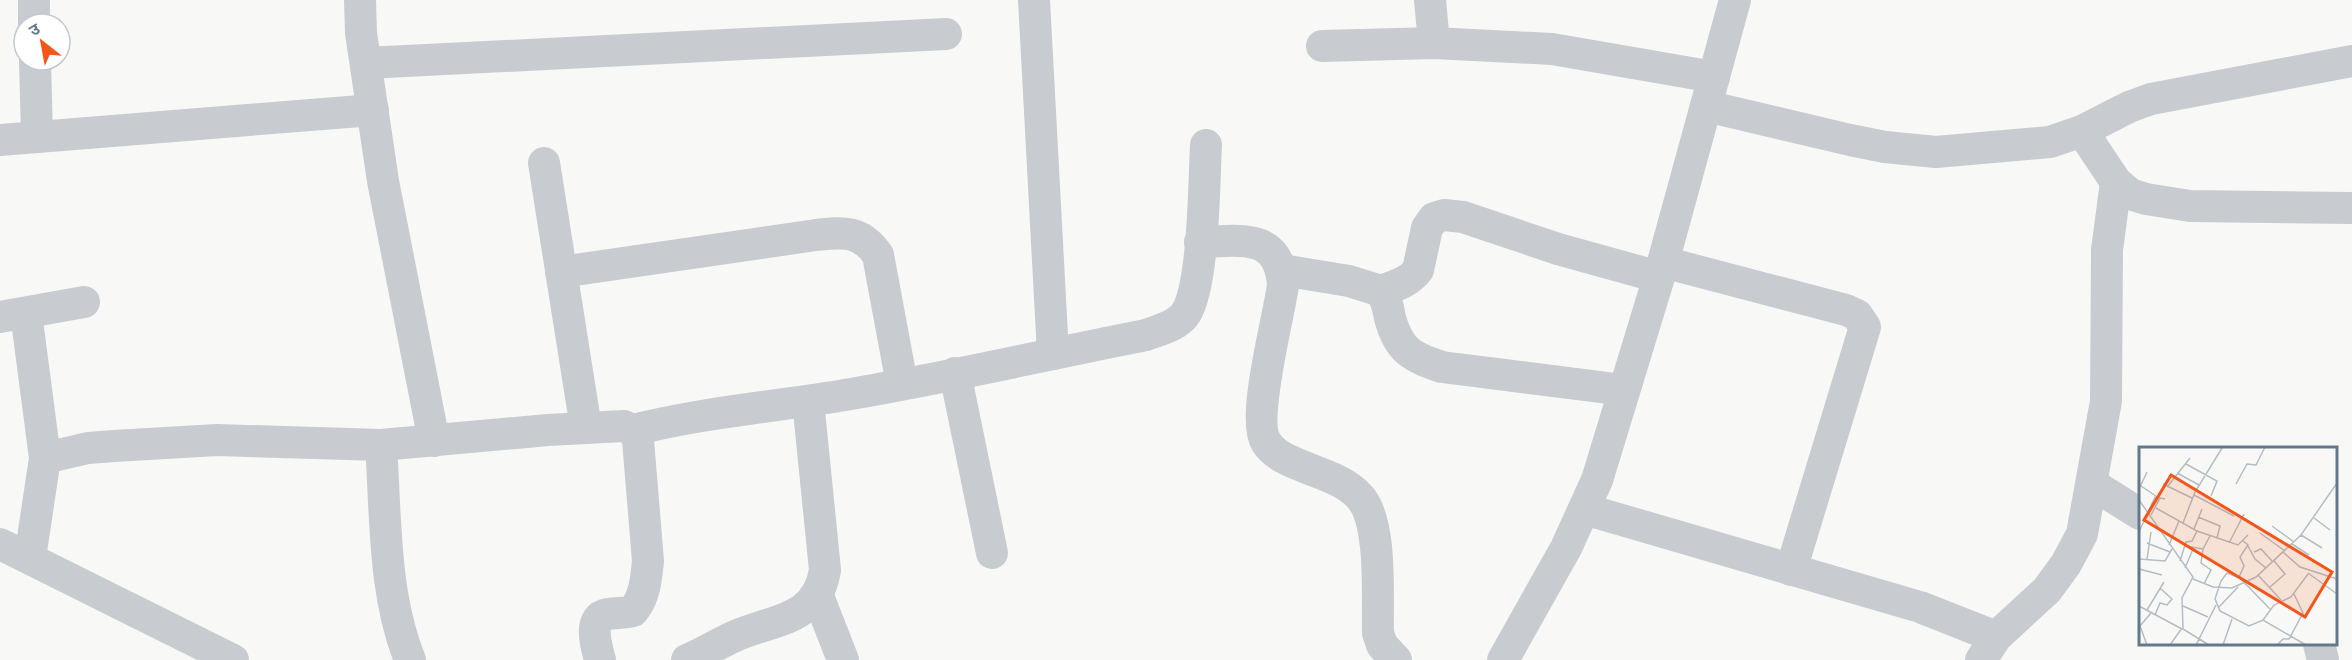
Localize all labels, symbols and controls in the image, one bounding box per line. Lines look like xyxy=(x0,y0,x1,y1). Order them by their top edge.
north arrow xyxy=(12,12,72,72)
text: उ xyxy=(25,18,44,40)
inset map xyxy=(2139,447,2337,645)

